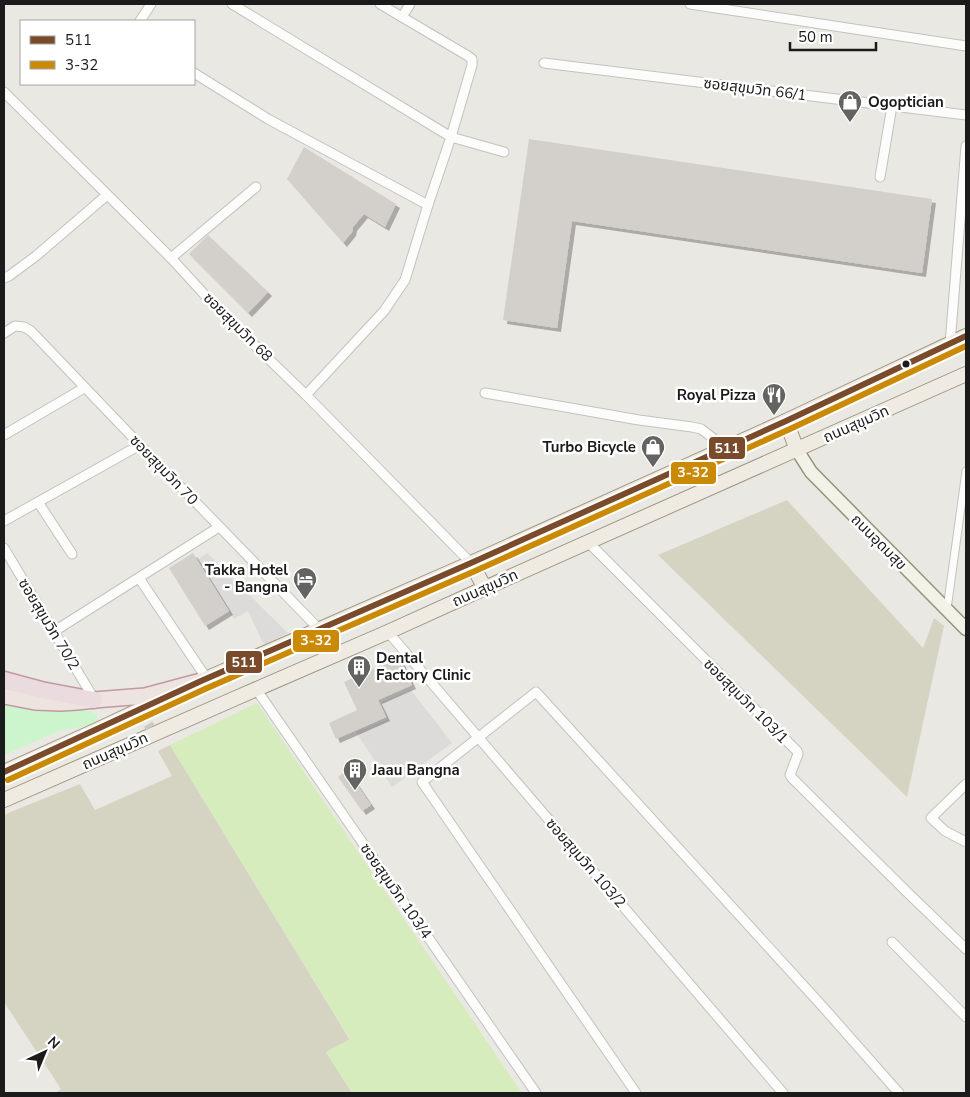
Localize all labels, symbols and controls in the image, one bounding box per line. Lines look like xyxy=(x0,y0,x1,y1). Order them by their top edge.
legend xyxy=(20,20,195,85)
scale bar xyxy=(790,20,876,52)
text: 50 m xyxy=(798,27,833,47)
text: 511 xyxy=(65,30,92,50)
text: 3-32 xyxy=(65,55,98,75)
street label: ซอยสุขุมวิท 66/1 xyxy=(702,73,808,105)
shop icon: Ogoptician xyxy=(837,89,863,123)
place label: Ogoptician xyxy=(868,92,944,112)
street label: ซอยสุขุมวิท 68 xyxy=(199,288,277,366)
unlabelled marker xyxy=(901,359,911,369)
restaurant icon: Royal Pizza xyxy=(761,382,787,416)
place label: Royal Pizza xyxy=(677,385,756,405)
street label: ถนนสุขุมวิท xyxy=(820,401,892,447)
street label: ซอยสุขุมวิท 70 xyxy=(125,431,203,509)
shop icon: Turbo Bicycle xyxy=(640,434,666,468)
line badge: 511 xyxy=(708,436,746,460)
place label: Turbo Bicycle xyxy=(543,437,636,457)
text: 511 xyxy=(714,439,740,458)
line badge: 3-32 xyxy=(670,461,717,485)
text: 3-32 xyxy=(677,463,709,482)
street label: ถนนอุดมสุข xyxy=(847,510,911,574)
place label: Takka Hotel - Bangna xyxy=(205,560,288,597)
street label: ถนนสุขุมวิท xyxy=(449,565,521,611)
hotel icon: Takka Hotel - Bangna xyxy=(292,566,318,600)
street label: ซอยสุขุมวิท 70/2 xyxy=(14,574,84,674)
line badge: 3-32 xyxy=(292,629,340,653)
text: 3-32 xyxy=(300,631,332,650)
place label: Dental Factory Clinic xyxy=(376,648,471,685)
line badge: 511 xyxy=(225,650,263,674)
text: 511 xyxy=(231,653,257,672)
building icon: Dental Factory Clinic xyxy=(346,654,372,688)
street label: ซอยสุขุมวิท 103/1 xyxy=(699,654,793,748)
street label: ถนนสุขุมวิท xyxy=(79,728,151,774)
building icon: Jaau Bangna xyxy=(342,757,368,791)
place label: Jaau Bangna xyxy=(371,760,460,780)
street label: ซอยสุขุมวิท 103/2 xyxy=(542,814,630,912)
street label: ซอยสุขุมวิท 103/4 xyxy=(356,839,436,943)
north arrow xyxy=(20,1027,70,1077)
text: N xyxy=(43,1033,64,1053)

